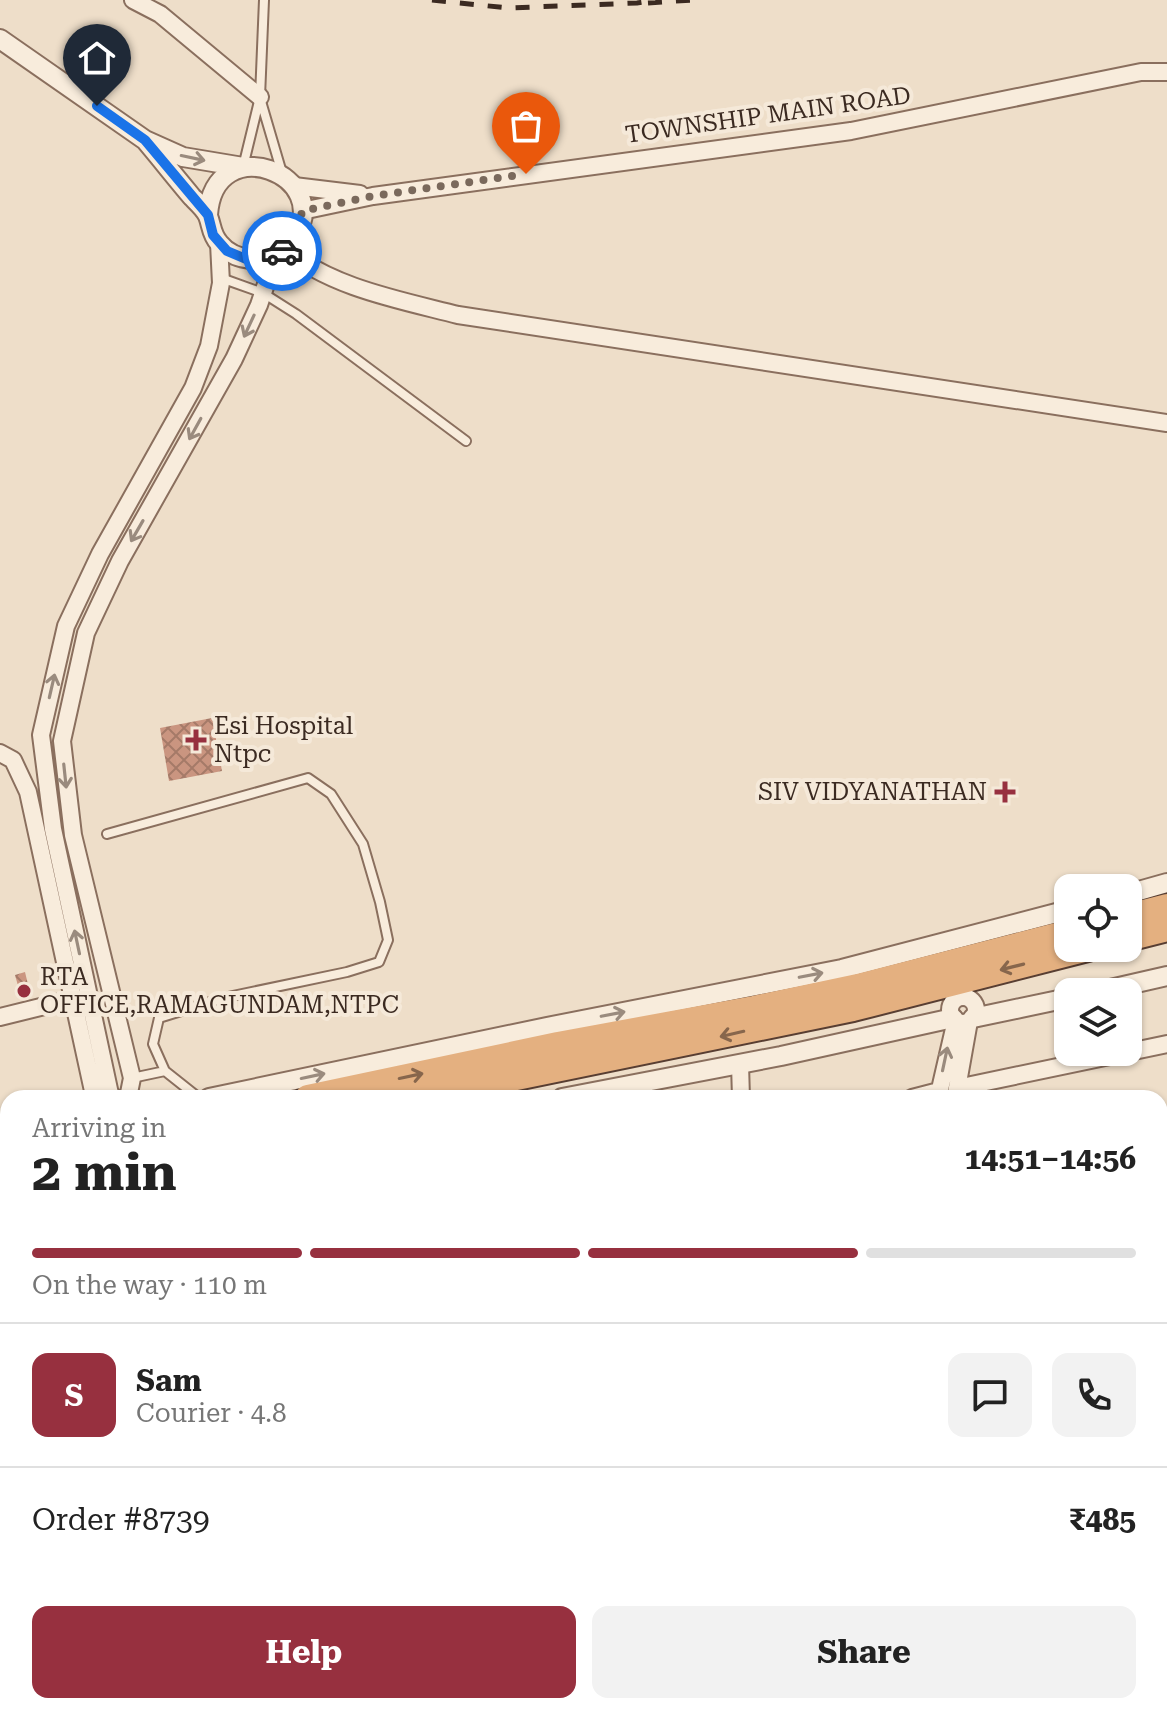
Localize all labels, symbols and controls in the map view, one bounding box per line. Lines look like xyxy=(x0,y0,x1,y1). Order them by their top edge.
pin xyxy=(63,24,131,106)
icon: home xyxy=(75,36,119,80)
street label: TOWNSHIP MAIN ROAD xyxy=(624,81,912,149)
pin xyxy=(492,92,560,174)
icon: bag xyxy=(504,104,548,148)
one-way arrow xyxy=(179,151,205,166)
courier xyxy=(242,211,322,291)
icon: car xyxy=(260,229,304,273)
one-way arrow xyxy=(241,314,256,338)
one-way arrow xyxy=(186,417,202,440)
one-way arrow xyxy=(129,519,145,542)
one-way arrow xyxy=(45,674,60,700)
place label: Esi Hospital Ntpc xyxy=(214,712,353,768)
marker: Esi Hospital Ntpc xyxy=(185,729,207,751)
one-way arrow xyxy=(57,762,72,789)
place label: SIV VIDYANATHAN xyxy=(758,778,987,806)
marker: SIV VIDYANATHAN xyxy=(994,781,1016,803)
map controls xyxy=(1054,874,1142,1066)
button: locate xyxy=(1054,874,1142,962)
one-way arrow xyxy=(69,929,84,955)
one-way arrow xyxy=(1000,961,1025,976)
place label: RTA OFFICE,RAMAGUNDAM,NTPC xyxy=(40,963,399,1019)
one-way arrow xyxy=(798,966,824,981)
button: layers xyxy=(1054,978,1142,1066)
marker: RTA OFFICE,RAMAGUNDAM,NTPC xyxy=(15,982,33,1000)
one-way arrow xyxy=(600,1005,626,1020)
one-way arrow xyxy=(720,1027,745,1042)
one-way arrow xyxy=(939,1047,954,1072)
one-way arrow xyxy=(300,1068,325,1083)
one-way arrow xyxy=(398,1068,424,1083)
text: Arriving in xyxy=(32,1113,166,1143)
text: 14:51–14:56 xyxy=(964,1141,1136,1176)
text: 2 min xyxy=(32,1142,177,1203)
text: On the way · 110 m xyxy=(32,1270,267,1300)
button: chat xyxy=(948,1353,1032,1437)
button: phone xyxy=(1052,1353,1136,1437)
text: Sam xyxy=(136,1363,202,1398)
text: S xyxy=(65,1378,83,1413)
text: Courier · 4.8 xyxy=(136,1398,286,1428)
text: Order #8739 xyxy=(32,1502,210,1537)
text: ₹485 xyxy=(1069,1502,1136,1537)
button: Help xyxy=(32,1606,576,1698)
button: Share xyxy=(592,1606,1136,1698)

